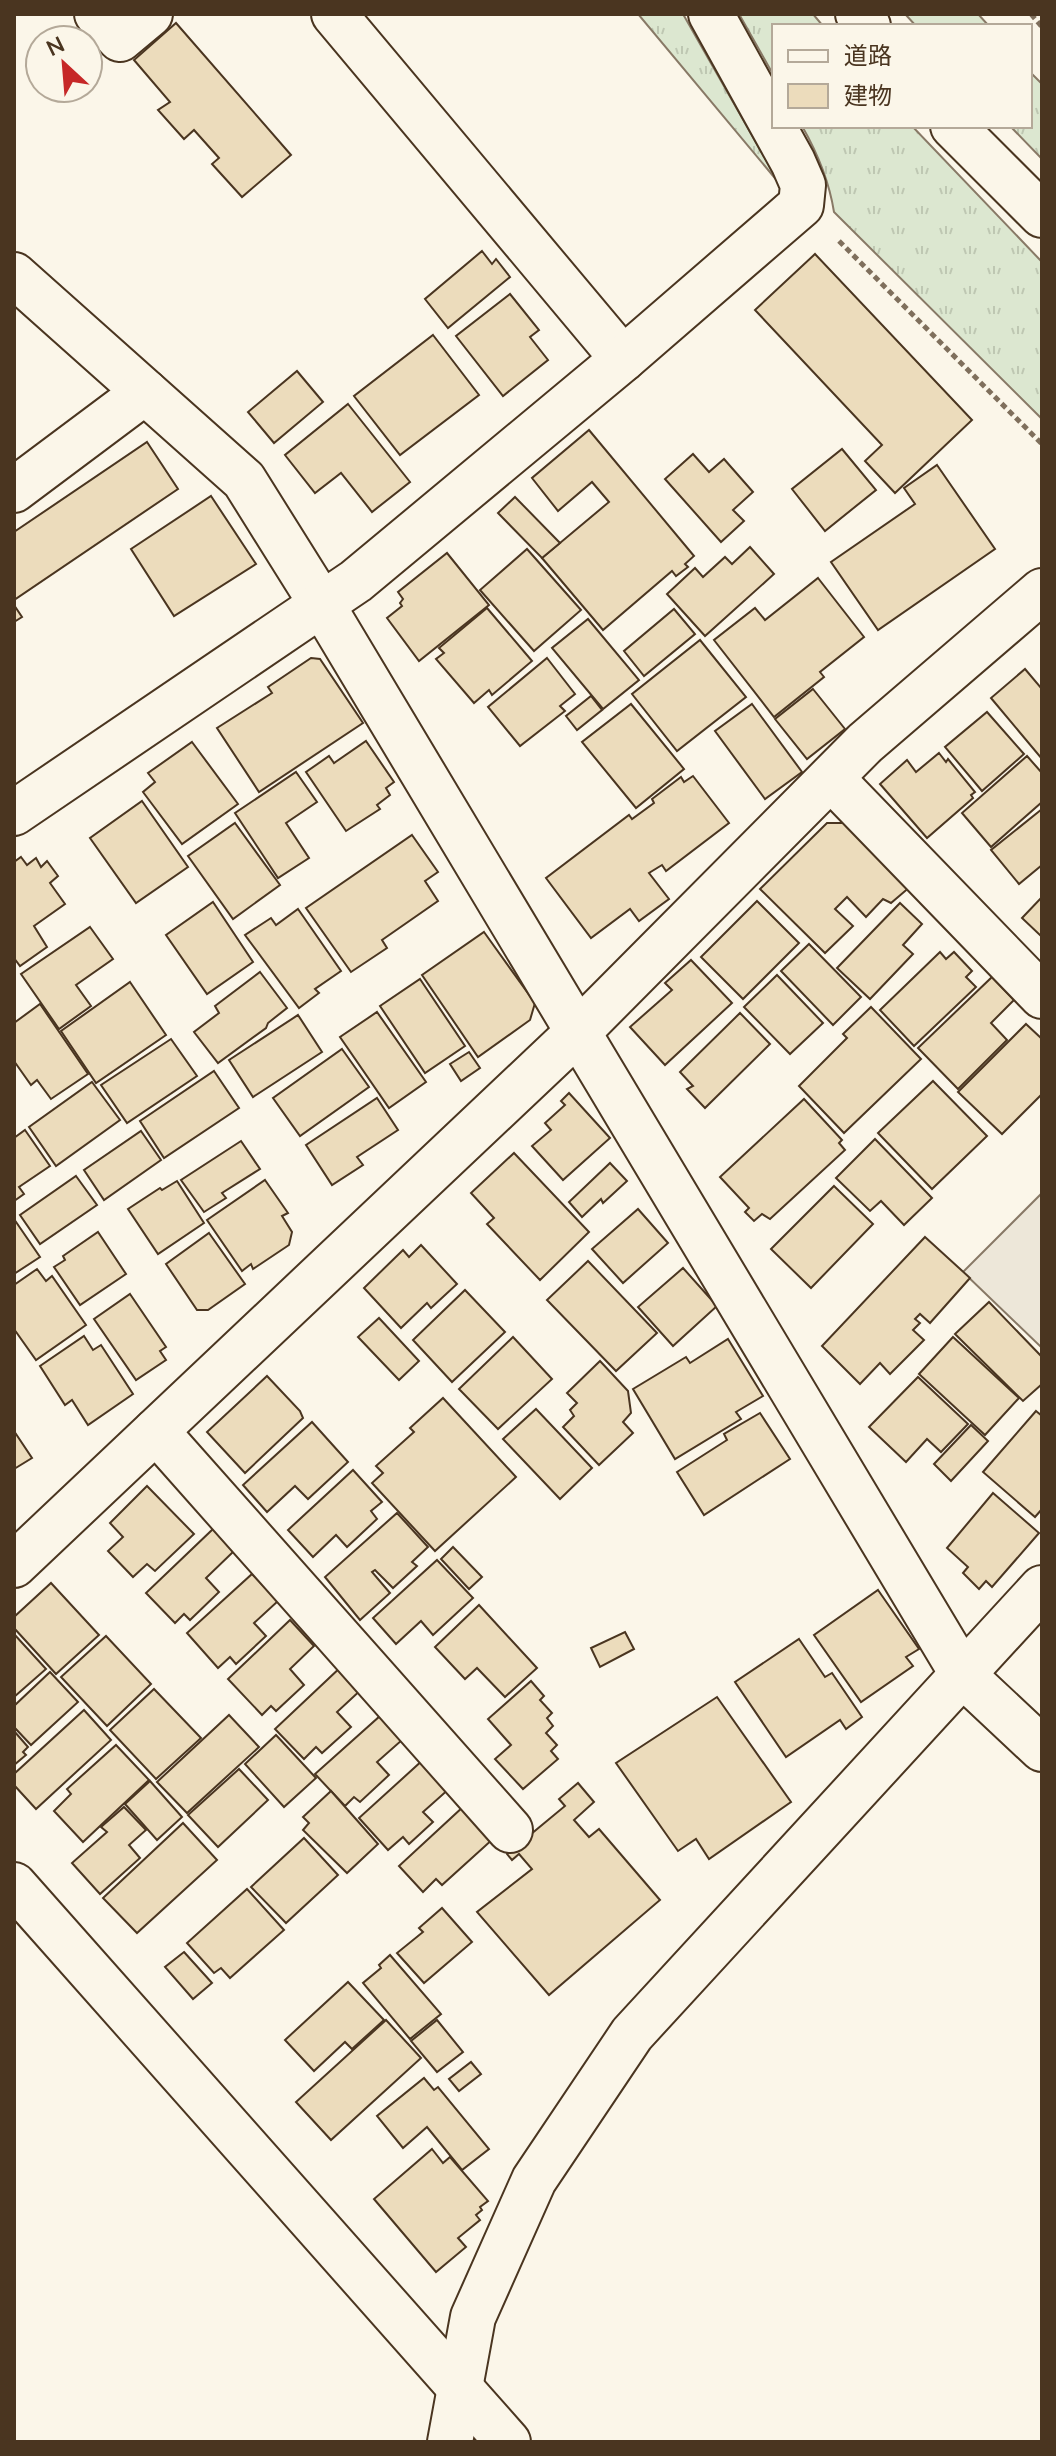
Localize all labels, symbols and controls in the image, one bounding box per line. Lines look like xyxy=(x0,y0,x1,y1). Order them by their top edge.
north arrow xyxy=(24,24,104,104)
legend xyxy=(772,24,1032,128)
text: N xyxy=(42,30,69,62)
text: 道路 xyxy=(844,40,892,70)
text: 建物 xyxy=(844,80,892,110)

